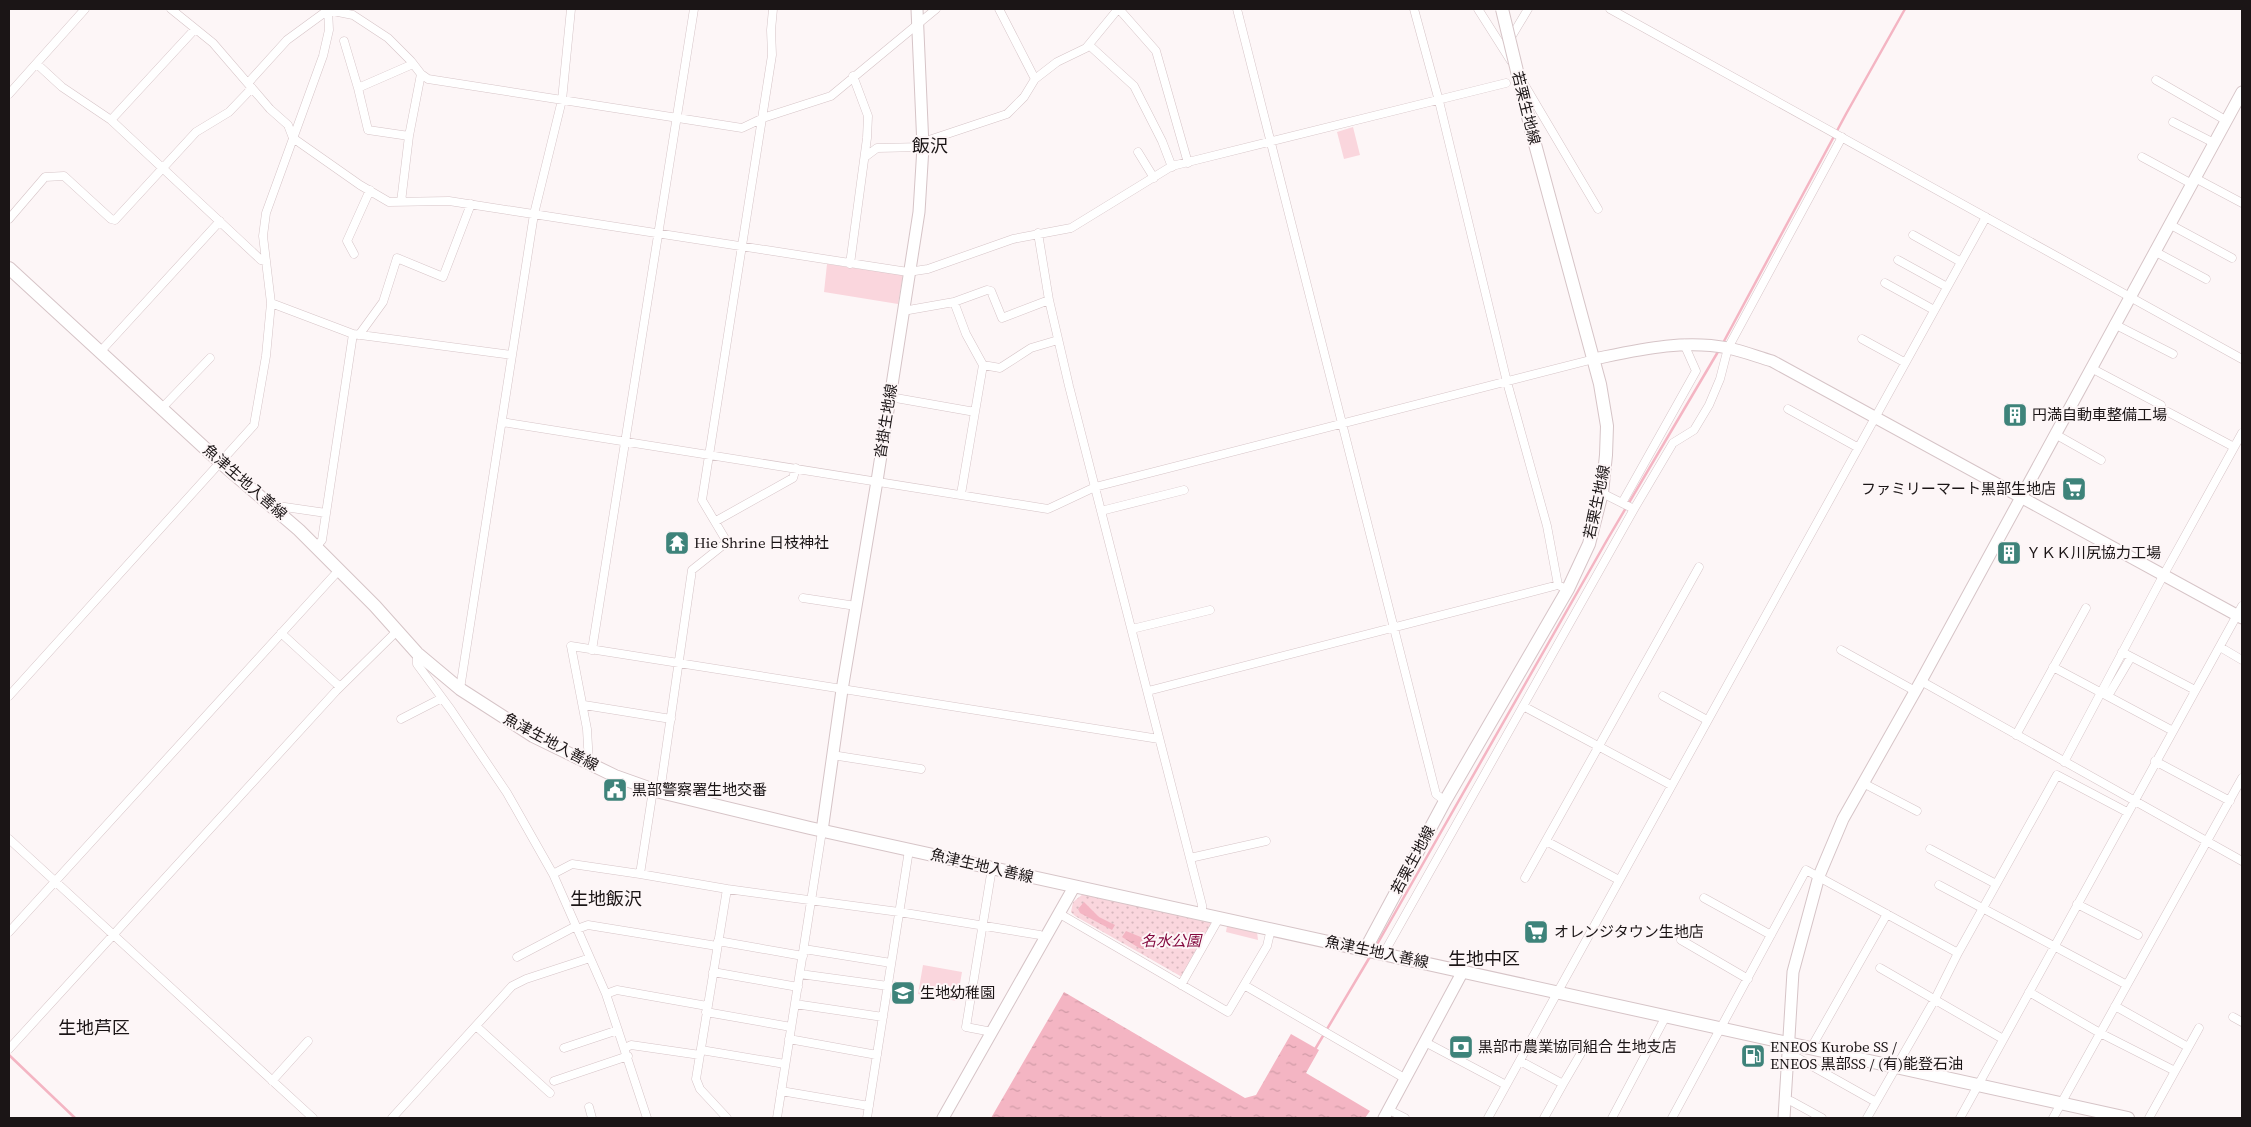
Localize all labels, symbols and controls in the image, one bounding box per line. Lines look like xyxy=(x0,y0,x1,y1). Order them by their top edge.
street label: 若栗生地線 xyxy=(1507,69,1546,147)
district label: 飯沢 xyxy=(912,133,948,158)
street label: 沓掛生地線 xyxy=(869,382,902,460)
building icon: 円満自動車整備工場 xyxy=(2002,402,2028,428)
place label: 円満自動車整備工場 xyxy=(2032,404,2167,425)
street label: 魚津生地入善線 xyxy=(199,439,292,524)
street label: 若栗生地線 xyxy=(1578,463,1615,541)
supermarket icon: ファミリーマート黒部生地店 xyxy=(2061,476,2087,502)
place label: ファミリーマート黒部生地店 xyxy=(1861,478,2056,499)
temple icon: Hie Shrine 日枝神社 xyxy=(664,530,690,556)
place label: Hie Shrine 日枝神社 xyxy=(694,532,829,553)
building icon: ＹＫＫ川尻協力工場 xyxy=(1996,540,2022,566)
place label: ＹＫＫ川尻協力工場 xyxy=(2026,542,2161,563)
street label: 魚津生地入善線 xyxy=(500,708,603,775)
public building icon: 黒部警察署生地交番 xyxy=(602,777,628,803)
place label: 黒部警察署生地交番 xyxy=(632,779,767,800)
street label: 若栗生地線 xyxy=(1386,822,1439,898)
street label: 魚津生地入善線 xyxy=(929,843,1036,888)
district label: 生地飯沢 xyxy=(570,886,642,911)
supermarket icon: オレンジタウン生地店 xyxy=(1523,919,1549,945)
place label: オレンジタウン生地店 xyxy=(1554,921,1704,942)
park label: 名水公園 xyxy=(1141,930,1203,951)
street label: 魚津生地入善線 xyxy=(1324,930,1431,973)
district label: 生地中区 xyxy=(1448,946,1520,971)
school or university icon: 生地幼稚園 xyxy=(890,980,916,1006)
place label: 生地幼稚園 xyxy=(920,982,995,1003)
district label: 生地芦区 xyxy=(58,1015,130,1040)
bank icon: 黒部市農業協同組合 生地支店 xyxy=(1448,1034,1474,1060)
place label: 黒部市農業協同組合 生地支店 xyxy=(1478,1036,1677,1057)
place label: ENEOS Kurobe SS / ENEOS 黒部SS / (有)能登石油 xyxy=(1770,1036,1963,1074)
fuel station icon: ENEOS Kurobe SS / ENEOS 黒部SS / (有)能登石油 xyxy=(1740,1043,1766,1069)

